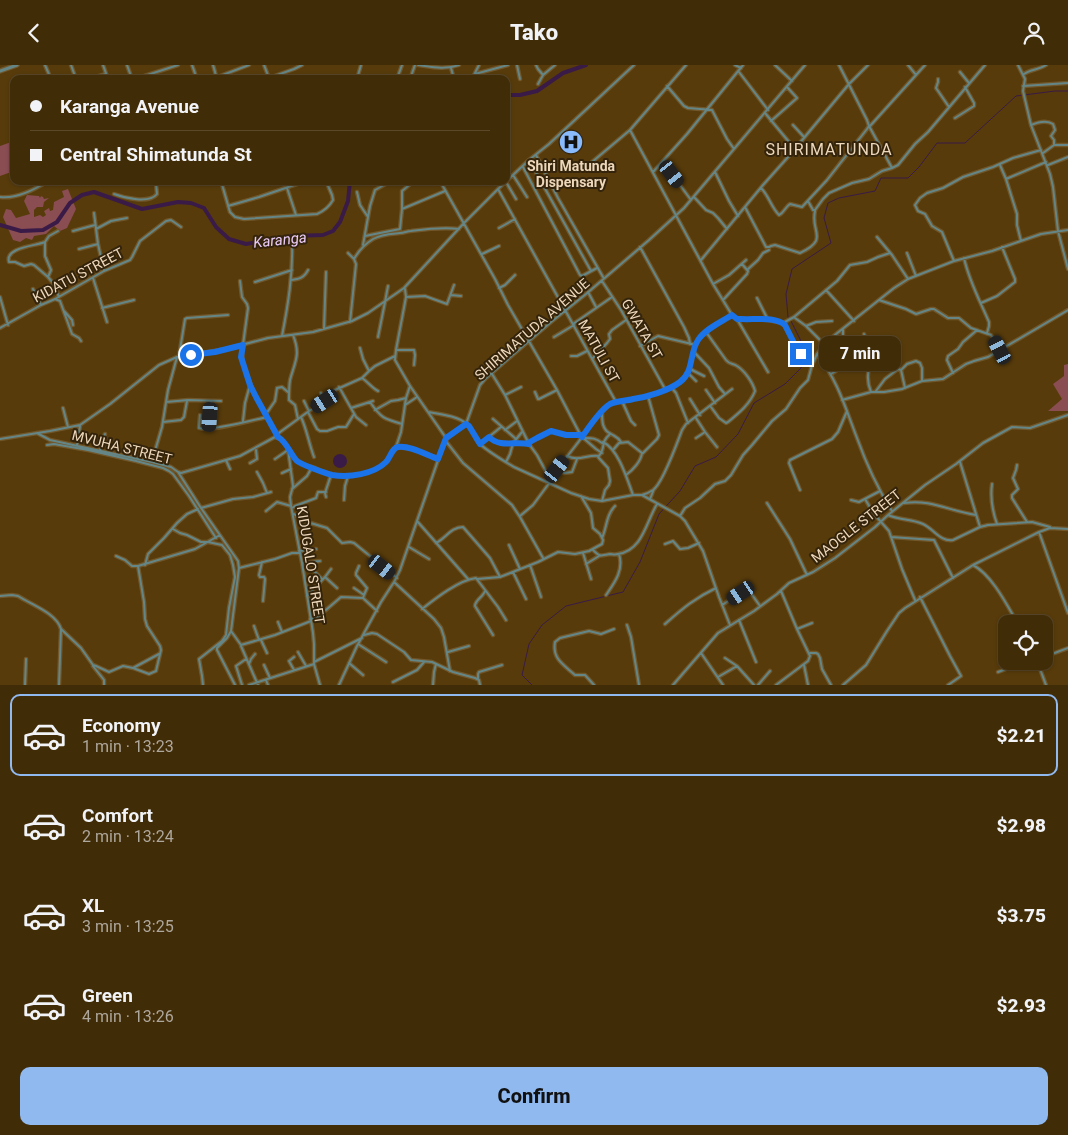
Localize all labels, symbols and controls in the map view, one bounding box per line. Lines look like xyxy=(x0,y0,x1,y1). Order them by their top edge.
icon: back xyxy=(20,19,48,47)
icon: person xyxy=(1020,19,1048,47)
text: Tako xyxy=(510,20,558,45)
text: Karanga Avenue xyxy=(60,95,199,118)
hospital icon: Shiri Matunda Dispensary xyxy=(558,129,584,155)
district label: SHIRIMATUNDA xyxy=(765,140,893,159)
text: Central Shimatunda St xyxy=(60,143,252,166)
place label: Shiri Matunda Dispensary xyxy=(527,158,616,190)
car xyxy=(656,158,687,190)
water label: Karanga xyxy=(252,228,308,252)
street label: KIDATU STREET xyxy=(30,244,127,306)
street label: SHIRIMATUDA AVENUE xyxy=(471,275,593,383)
street label: GWATA ST xyxy=(618,296,666,363)
street label: MATULI ST xyxy=(575,317,623,386)
car xyxy=(986,333,1013,367)
callout: 7 min xyxy=(818,337,901,371)
route end xyxy=(790,343,812,365)
route start xyxy=(180,344,202,366)
text: 7 min xyxy=(840,344,880,363)
car xyxy=(308,387,341,415)
car xyxy=(201,402,218,432)
street label: MVUHA STREET xyxy=(70,427,174,467)
car xyxy=(541,453,572,485)
street label: MAOGLE STREET xyxy=(808,486,904,566)
street label: KIDUGALO STREET xyxy=(294,505,328,626)
car xyxy=(365,552,398,582)
car xyxy=(724,578,757,608)
map controls xyxy=(998,615,1053,670)
button: locate xyxy=(998,615,1053,670)
icon: car xyxy=(22,713,67,758)
text: Economy xyxy=(82,714,161,737)
text: $2.21 xyxy=(997,724,1046,747)
text: 1 min · 13:23 xyxy=(82,737,174,756)
icon: car xyxy=(22,803,67,848)
text: Comfort xyxy=(82,804,153,827)
text: $2.98 xyxy=(997,814,1046,837)
text: 2 min · 13:24 xyxy=(82,827,174,846)
icon: car xyxy=(22,893,67,938)
text: XL xyxy=(82,894,104,917)
text: $3.75 xyxy=(997,904,1046,927)
text: 3 min · 13:25 xyxy=(82,917,174,936)
icon: car xyxy=(22,983,67,1028)
text: Green xyxy=(82,984,133,1007)
text: $2.93 xyxy=(997,994,1046,1017)
text: 4 min · 13:26 xyxy=(82,1007,174,1026)
button: Confirm xyxy=(20,1067,1048,1125)

